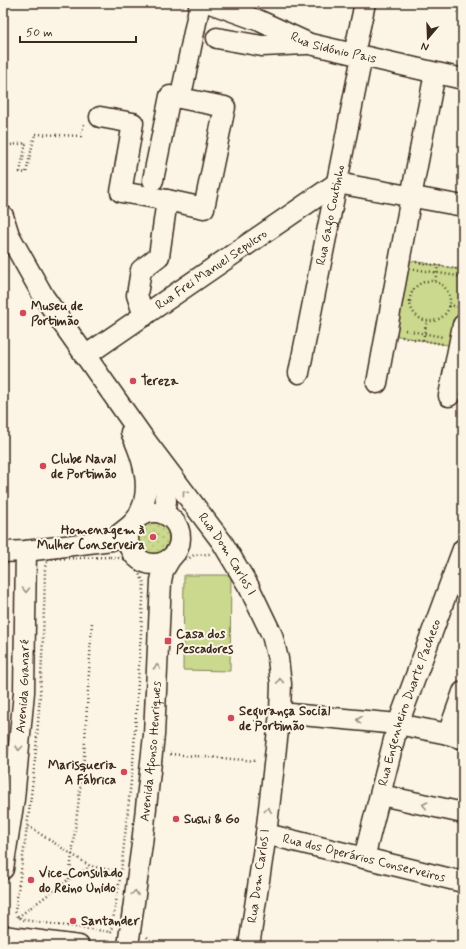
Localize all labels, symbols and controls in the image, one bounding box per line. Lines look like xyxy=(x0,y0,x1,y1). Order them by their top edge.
scale bar xyxy=(20,18,136,44)
north arrow xyxy=(408,18,448,58)
text: 50 m xyxy=(26,25,53,41)
street label: Rua Sidónio Pais xyxy=(288,28,378,67)
text: N xyxy=(419,39,431,54)
street label: Rua Gago Coutinho xyxy=(312,163,349,267)
street label: Rua Frei Manuel Sepulcro xyxy=(152,225,270,314)
place label: Museu de Portimão xyxy=(31,298,84,330)
marker: Museu de Portimão xyxy=(18,308,28,318)
place label: Tereza xyxy=(141,373,179,390)
marker: Tereza xyxy=(128,376,138,386)
place label: Clube Naval de Portimão xyxy=(51,451,117,483)
marker: Clube Naval de Portimão xyxy=(38,461,48,471)
one-way arrow xyxy=(183,491,190,498)
street label: Rua Dom Carlos I xyxy=(194,509,260,598)
place label: Homenagem à Mulher Conserveira xyxy=(37,522,145,554)
marker: Homenagem à Mulher Conserveira xyxy=(148,532,158,542)
one-way arrow xyxy=(21,587,30,593)
street label: Rua Engenheiro Duarte Pacheco xyxy=(374,617,445,788)
place label: Casa dos Pescadores xyxy=(176,626,233,658)
marker: Casa dos Pescadores xyxy=(163,636,173,646)
street label: Avenida Guanaré xyxy=(12,639,33,734)
one-way arrow xyxy=(153,664,161,670)
one-way arrow xyxy=(276,678,285,684)
street label: Avenida Afonso Henriques xyxy=(136,680,165,823)
place label: Segurança Social de Portimão xyxy=(239,703,331,735)
marker: Segurança Social de Portimão xyxy=(226,713,236,723)
one-way arrow xyxy=(356,716,362,725)
one-way arrow xyxy=(14,744,23,751)
place label: Marisqueria A Fábrica xyxy=(48,757,117,789)
marker: Marisqueria A Fábrica xyxy=(119,767,129,777)
one-way arrow xyxy=(422,801,428,809)
one-way arrow xyxy=(264,807,273,813)
place label: Sushi & Go xyxy=(184,811,240,828)
marker: Sushi & Go xyxy=(171,814,181,824)
street label: Rua Dom Carlos I xyxy=(244,828,274,924)
street label: Rua dos Operários Conserveiros xyxy=(281,830,448,886)
place label: Vice-Consulado do Reino Unido xyxy=(39,865,123,897)
marker: Vice-Consulado do Reino Unido xyxy=(26,875,36,885)
one-way arrow xyxy=(130,890,139,897)
place label: Santander xyxy=(81,913,140,930)
marker: Santander xyxy=(68,916,78,926)

